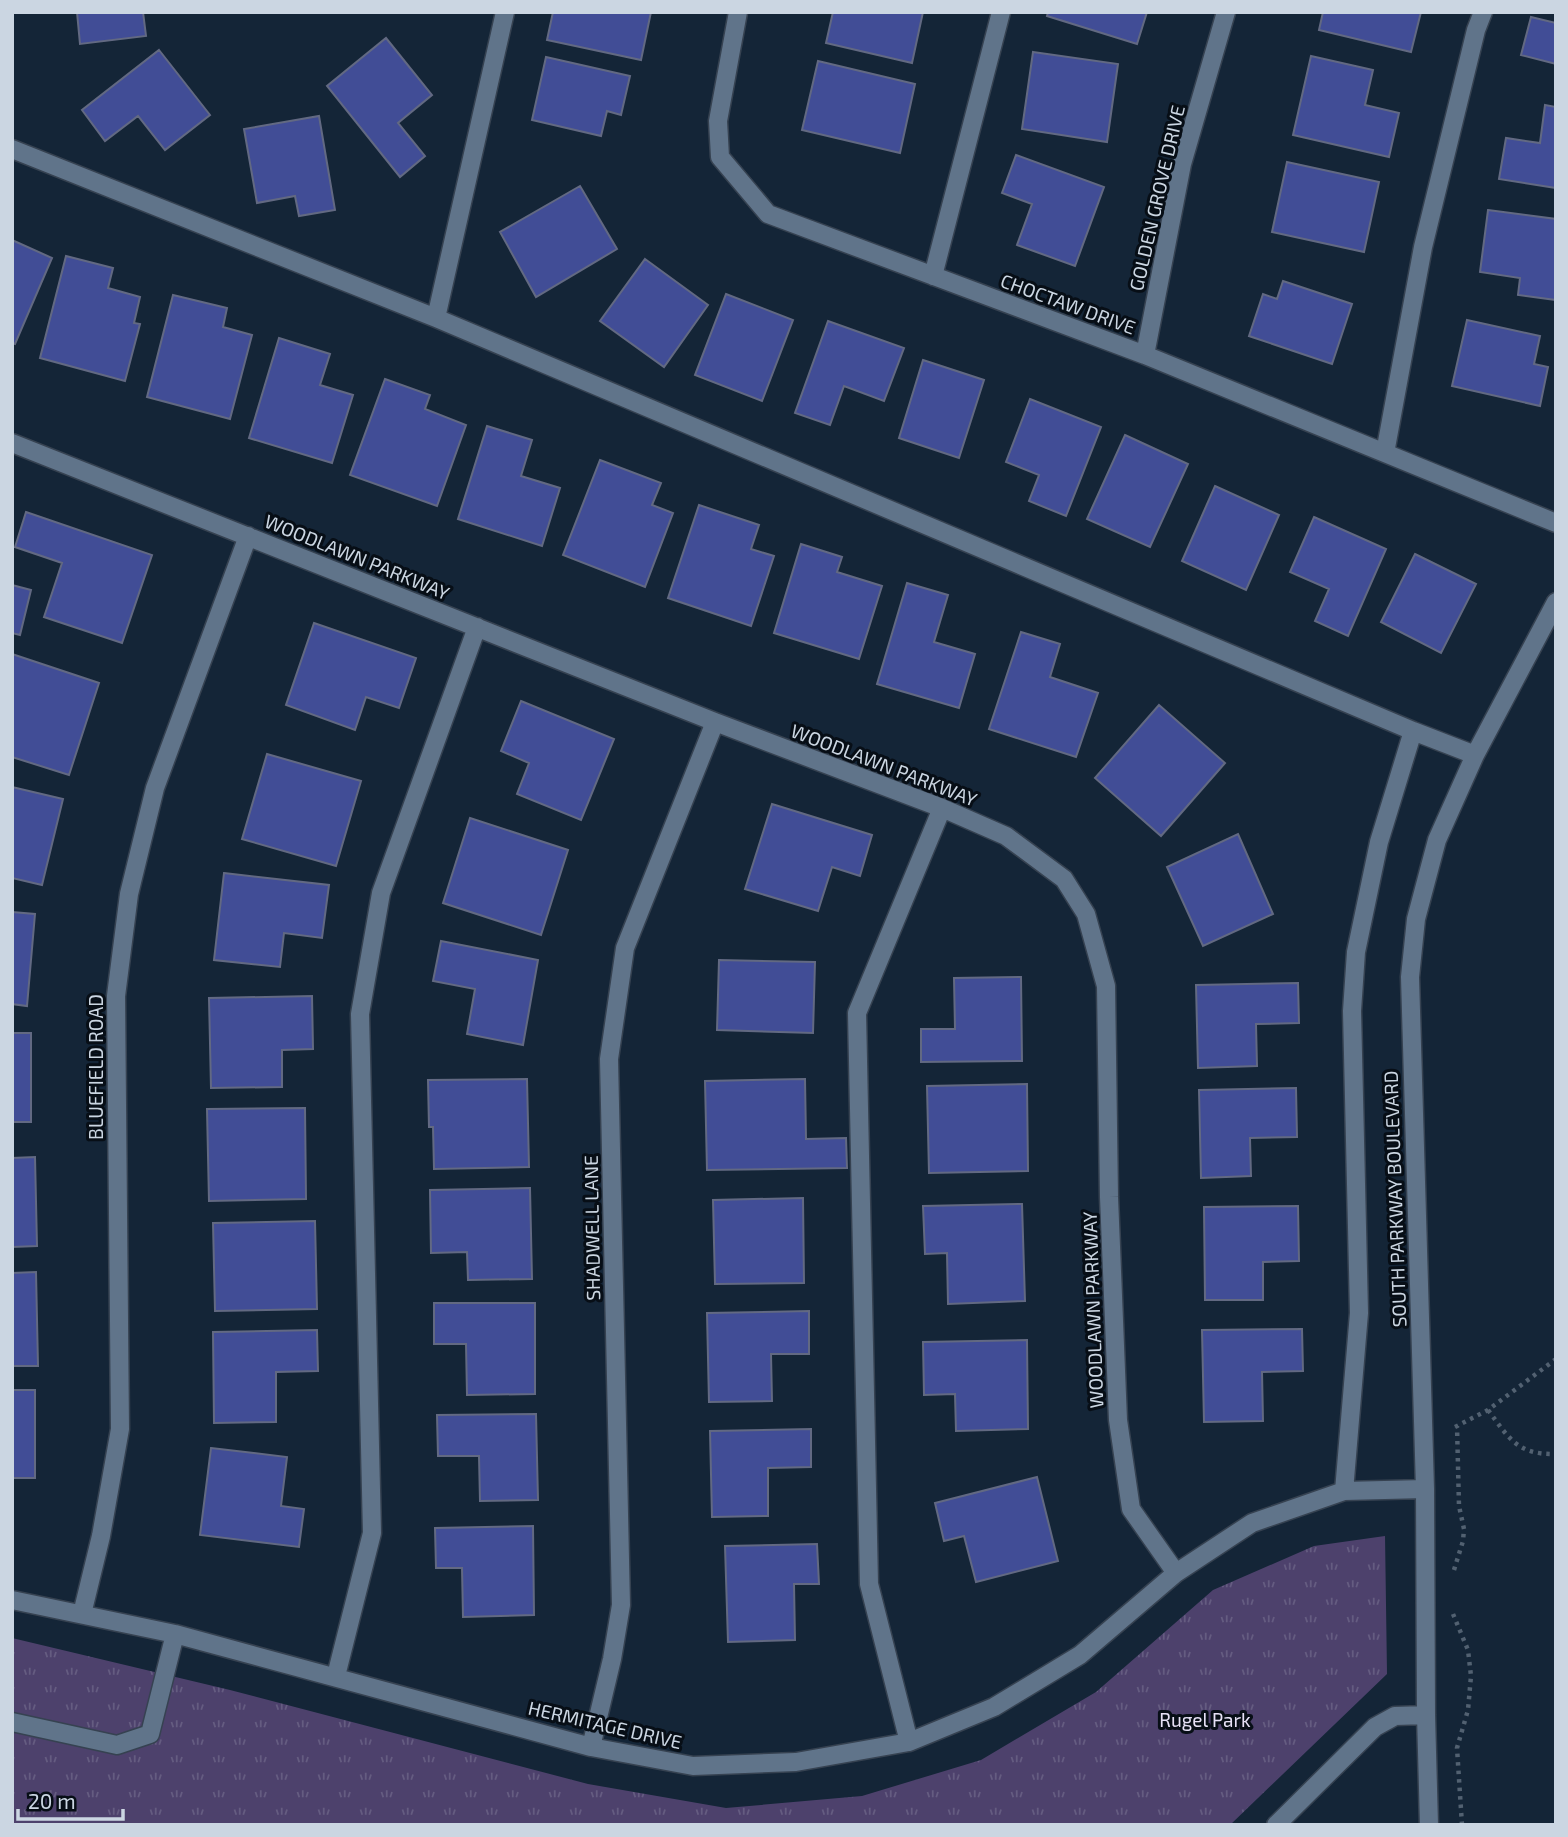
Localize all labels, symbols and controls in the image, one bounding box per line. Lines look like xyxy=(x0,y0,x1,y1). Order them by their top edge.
street label: GOLDEN GROVE DRIVE xyxy=(1124,103,1189,293)
street label: CHOCTAW DRIVE xyxy=(998,268,1139,339)
street label: WOODLAWN PARKWAY xyxy=(261,509,453,604)
street label: WOODLAWN PARKWAY xyxy=(788,718,981,811)
street label: BLUEFIELD ROAD xyxy=(84,994,107,1140)
street label: SOUTH PARKWAY BOULEVARD xyxy=(1379,1070,1410,1328)
street label: SHADWELL LANE xyxy=(579,1155,604,1301)
street label: WOODLAWN PARKWAY xyxy=(1078,1211,1107,1409)
street label: HERMITAGE DRIVE xyxy=(526,1696,684,1753)
park label: Rugel Park xyxy=(1159,1708,1251,1731)
scale bar xyxy=(18,1778,122,1822)
text: 20 m xyxy=(28,1788,76,1813)

